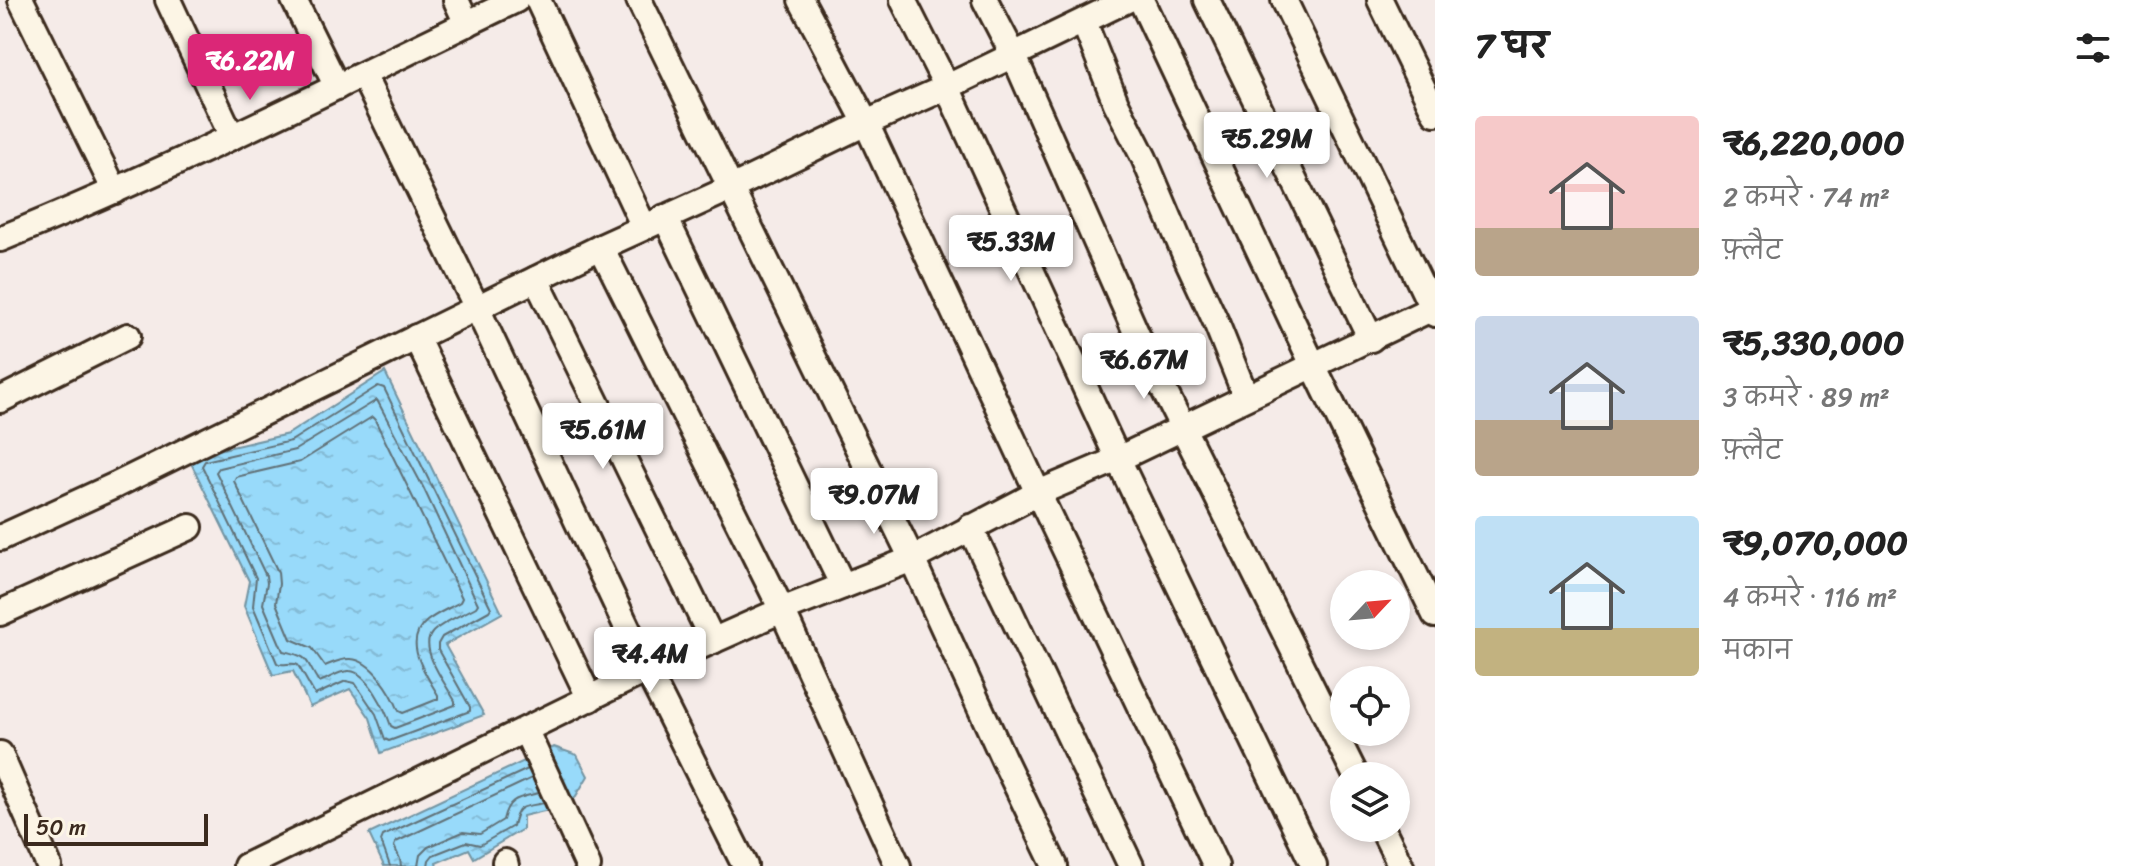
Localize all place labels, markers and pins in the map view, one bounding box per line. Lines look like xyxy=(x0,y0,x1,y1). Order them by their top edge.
pin: ₹6.22M xyxy=(185,34,315,102)
pin: ₹5.29M xyxy=(1202,112,1332,180)
pin: ₹5.33M xyxy=(946,215,1076,283)
pin: ₹6.67M xyxy=(1079,333,1209,401)
pin: ₹5.61M xyxy=(538,403,668,471)
pin: ₹9.07M xyxy=(809,468,939,536)
pin: ₹4.4M xyxy=(594,627,706,695)

